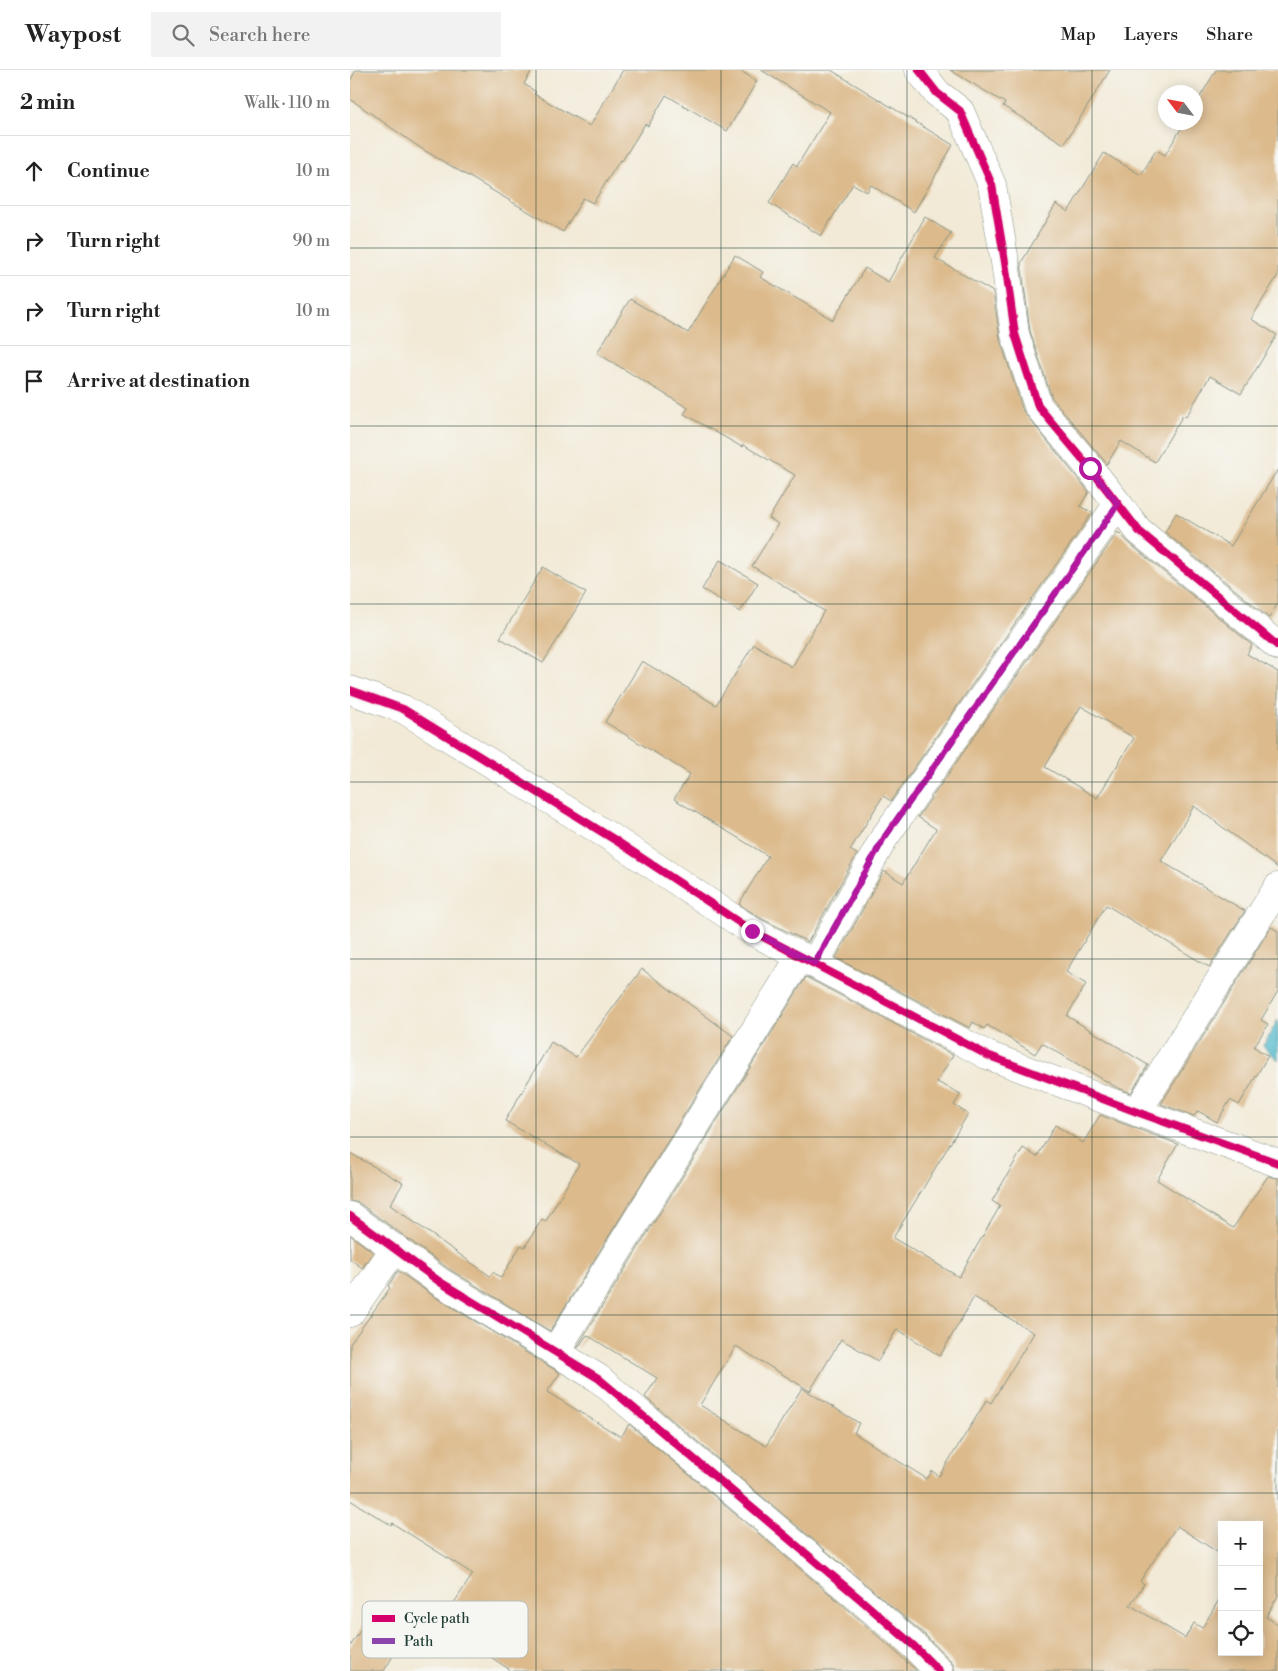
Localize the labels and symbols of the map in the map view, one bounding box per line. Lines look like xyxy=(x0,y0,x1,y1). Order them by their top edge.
north arrow xyxy=(1158,85,1203,130)
route start xyxy=(1079,457,1102,480)
route end xyxy=(741,920,764,943)
legend xyxy=(362,1601,528,1658)
text: Cycle path xyxy=(404,1610,470,1628)
text: Path xyxy=(404,1633,434,1651)

